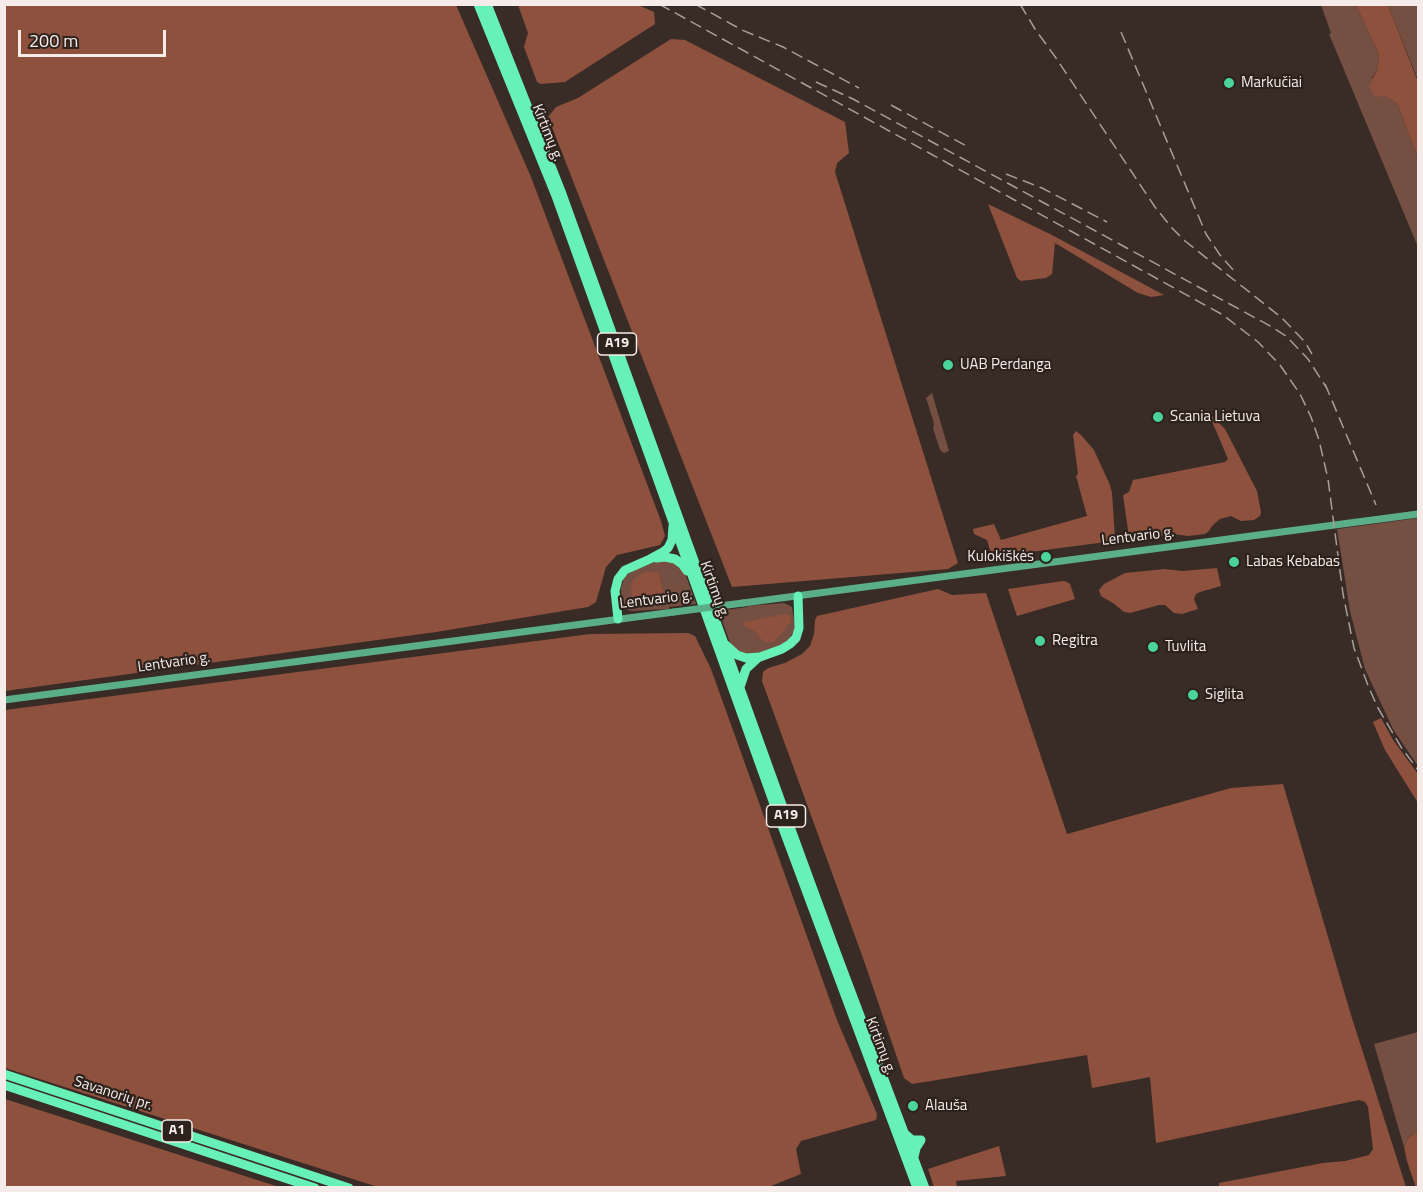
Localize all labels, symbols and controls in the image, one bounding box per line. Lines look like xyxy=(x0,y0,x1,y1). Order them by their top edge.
scale bar xyxy=(21,18,170,56)
text: 200 m xyxy=(29,27,78,54)
place label: Markučiai xyxy=(1241,74,1302,92)
marker: Markučiai xyxy=(1222,76,1236,90)
street label: Kirtimų g. xyxy=(527,102,567,164)
road number: A19 xyxy=(598,333,636,355)
place label: UAB Perdanga xyxy=(960,356,1051,374)
marker: UAB Perdanga xyxy=(941,358,955,372)
place label: Scania Lietuva xyxy=(1170,408,1260,426)
marker: Scania Lietuva xyxy=(1151,410,1165,424)
street label: Lentvario g. xyxy=(1101,524,1175,550)
place label: Kulokiškės xyxy=(967,548,1034,566)
marker: Kulokiškės xyxy=(1039,550,1053,564)
place label: Labas Kebabas xyxy=(1246,553,1340,571)
marker: Labas Kebabas xyxy=(1227,555,1241,569)
street label: Kirtimų g. xyxy=(695,559,733,621)
street label: Lentvario g. xyxy=(619,587,693,613)
place label: Regitra xyxy=(1052,632,1098,650)
marker: Regitra xyxy=(1033,634,1047,648)
place label: Tuvlita xyxy=(1165,638,1206,656)
marker: Tuvlita xyxy=(1146,640,1160,654)
street label: Lentvario g. xyxy=(136,649,212,677)
place label: Siglita xyxy=(1205,686,1244,704)
marker: Siglita xyxy=(1186,688,1200,702)
road number: A19 xyxy=(766,805,806,827)
street label: Kirtimų g. xyxy=(861,1015,899,1077)
street label: Savanorių pr. xyxy=(72,1073,154,1115)
place label: Alauša xyxy=(925,1097,967,1115)
marker: Alauša xyxy=(906,1099,920,1113)
road number: A1 xyxy=(162,1120,192,1142)

